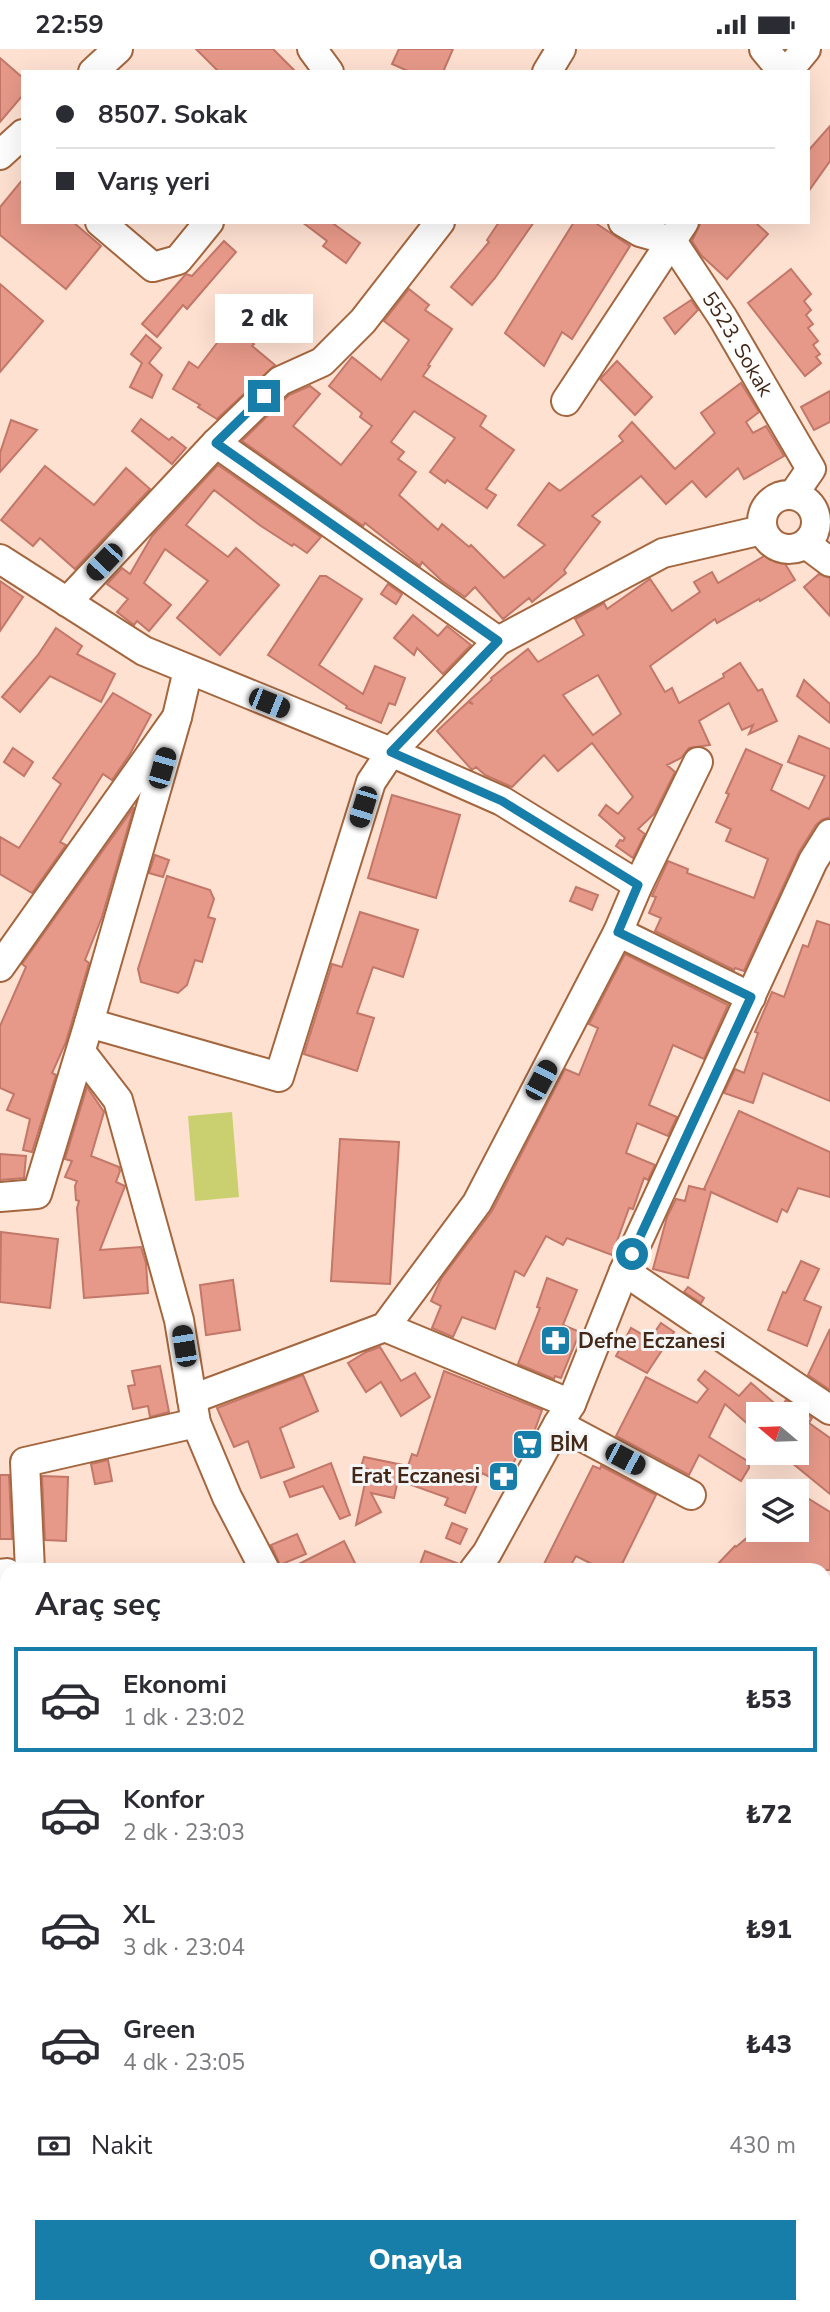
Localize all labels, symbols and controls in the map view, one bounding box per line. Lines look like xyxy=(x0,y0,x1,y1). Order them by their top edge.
text: 22:59 xyxy=(35,7,104,42)
text: 8507. Sokak xyxy=(98,97,247,132)
text: Varış yeri xyxy=(98,164,210,199)
street label: 5523. Sokak xyxy=(695,286,780,402)
callout: 2 dk xyxy=(215,295,313,343)
text: 2 dk xyxy=(240,303,288,334)
route end xyxy=(248,380,280,412)
car xyxy=(82,539,127,585)
car xyxy=(246,685,293,721)
car xyxy=(147,745,178,791)
car xyxy=(347,784,380,830)
car xyxy=(522,1057,561,1103)
route start xyxy=(616,1238,648,1270)
car xyxy=(171,1324,198,1368)
pharmacy icon: Defne Eczanesi xyxy=(538,1324,572,1358)
place label: Defne Eczanesi xyxy=(578,1327,725,1355)
north arrow xyxy=(746,1402,808,1465)
map controls xyxy=(746,1402,809,1542)
supermarket icon: BİM xyxy=(510,1427,544,1461)
place label: BİM xyxy=(550,1430,589,1458)
car xyxy=(602,1440,649,1478)
pharmacy icon: Erat Eczanesi xyxy=(486,1459,520,1493)
place label: Erat Eczanesi xyxy=(351,1462,480,1490)
button: layers xyxy=(746,1479,809,1542)
text: Araç seç xyxy=(35,1583,161,1626)
text: Ekonomi xyxy=(123,1667,227,1702)
icon: car xyxy=(39,1668,102,1731)
text: ₺53 xyxy=(745,1682,792,1717)
text: 1 dk · 23:02 xyxy=(123,1702,245,1733)
text: Konfor xyxy=(123,1782,204,1817)
icon: car xyxy=(39,1783,102,1846)
text: ₺72 xyxy=(745,1797,792,1832)
text: 2 dk · 23:03 xyxy=(123,1817,245,1848)
text: XL xyxy=(123,1897,155,1932)
icon: car xyxy=(39,1898,102,1961)
text: ₺91 xyxy=(745,1912,792,1947)
text: 3 dk · 23:04 xyxy=(123,1932,245,1963)
text: Green xyxy=(123,2012,196,2047)
icon: car xyxy=(39,2013,102,2076)
text: ₺43 xyxy=(745,2027,792,2062)
text: 4 dk · 23:05 xyxy=(123,2047,245,2078)
icon: cash xyxy=(35,2127,73,2165)
text: Nakit xyxy=(91,2128,152,2163)
text: 430 m xyxy=(729,2130,796,2161)
button: Onayla xyxy=(35,2220,796,2300)

